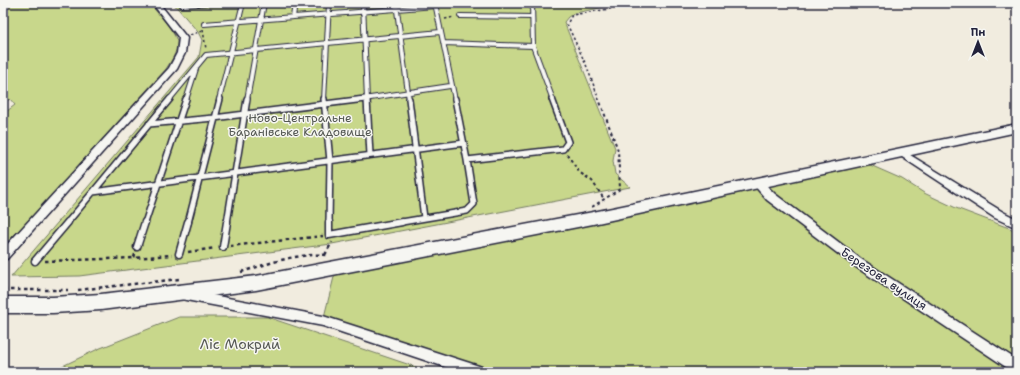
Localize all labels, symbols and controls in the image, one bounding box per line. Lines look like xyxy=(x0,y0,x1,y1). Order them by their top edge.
north arrow xyxy=(958,22,998,62)
text: Пн xyxy=(971,25,985,40)
park label: Ново-Центральне Баранівське Кладовище xyxy=(228,110,372,140)
street label: Березова вулиця xyxy=(838,244,930,314)
park label: Ліс Мокрий xyxy=(200,335,280,353)

